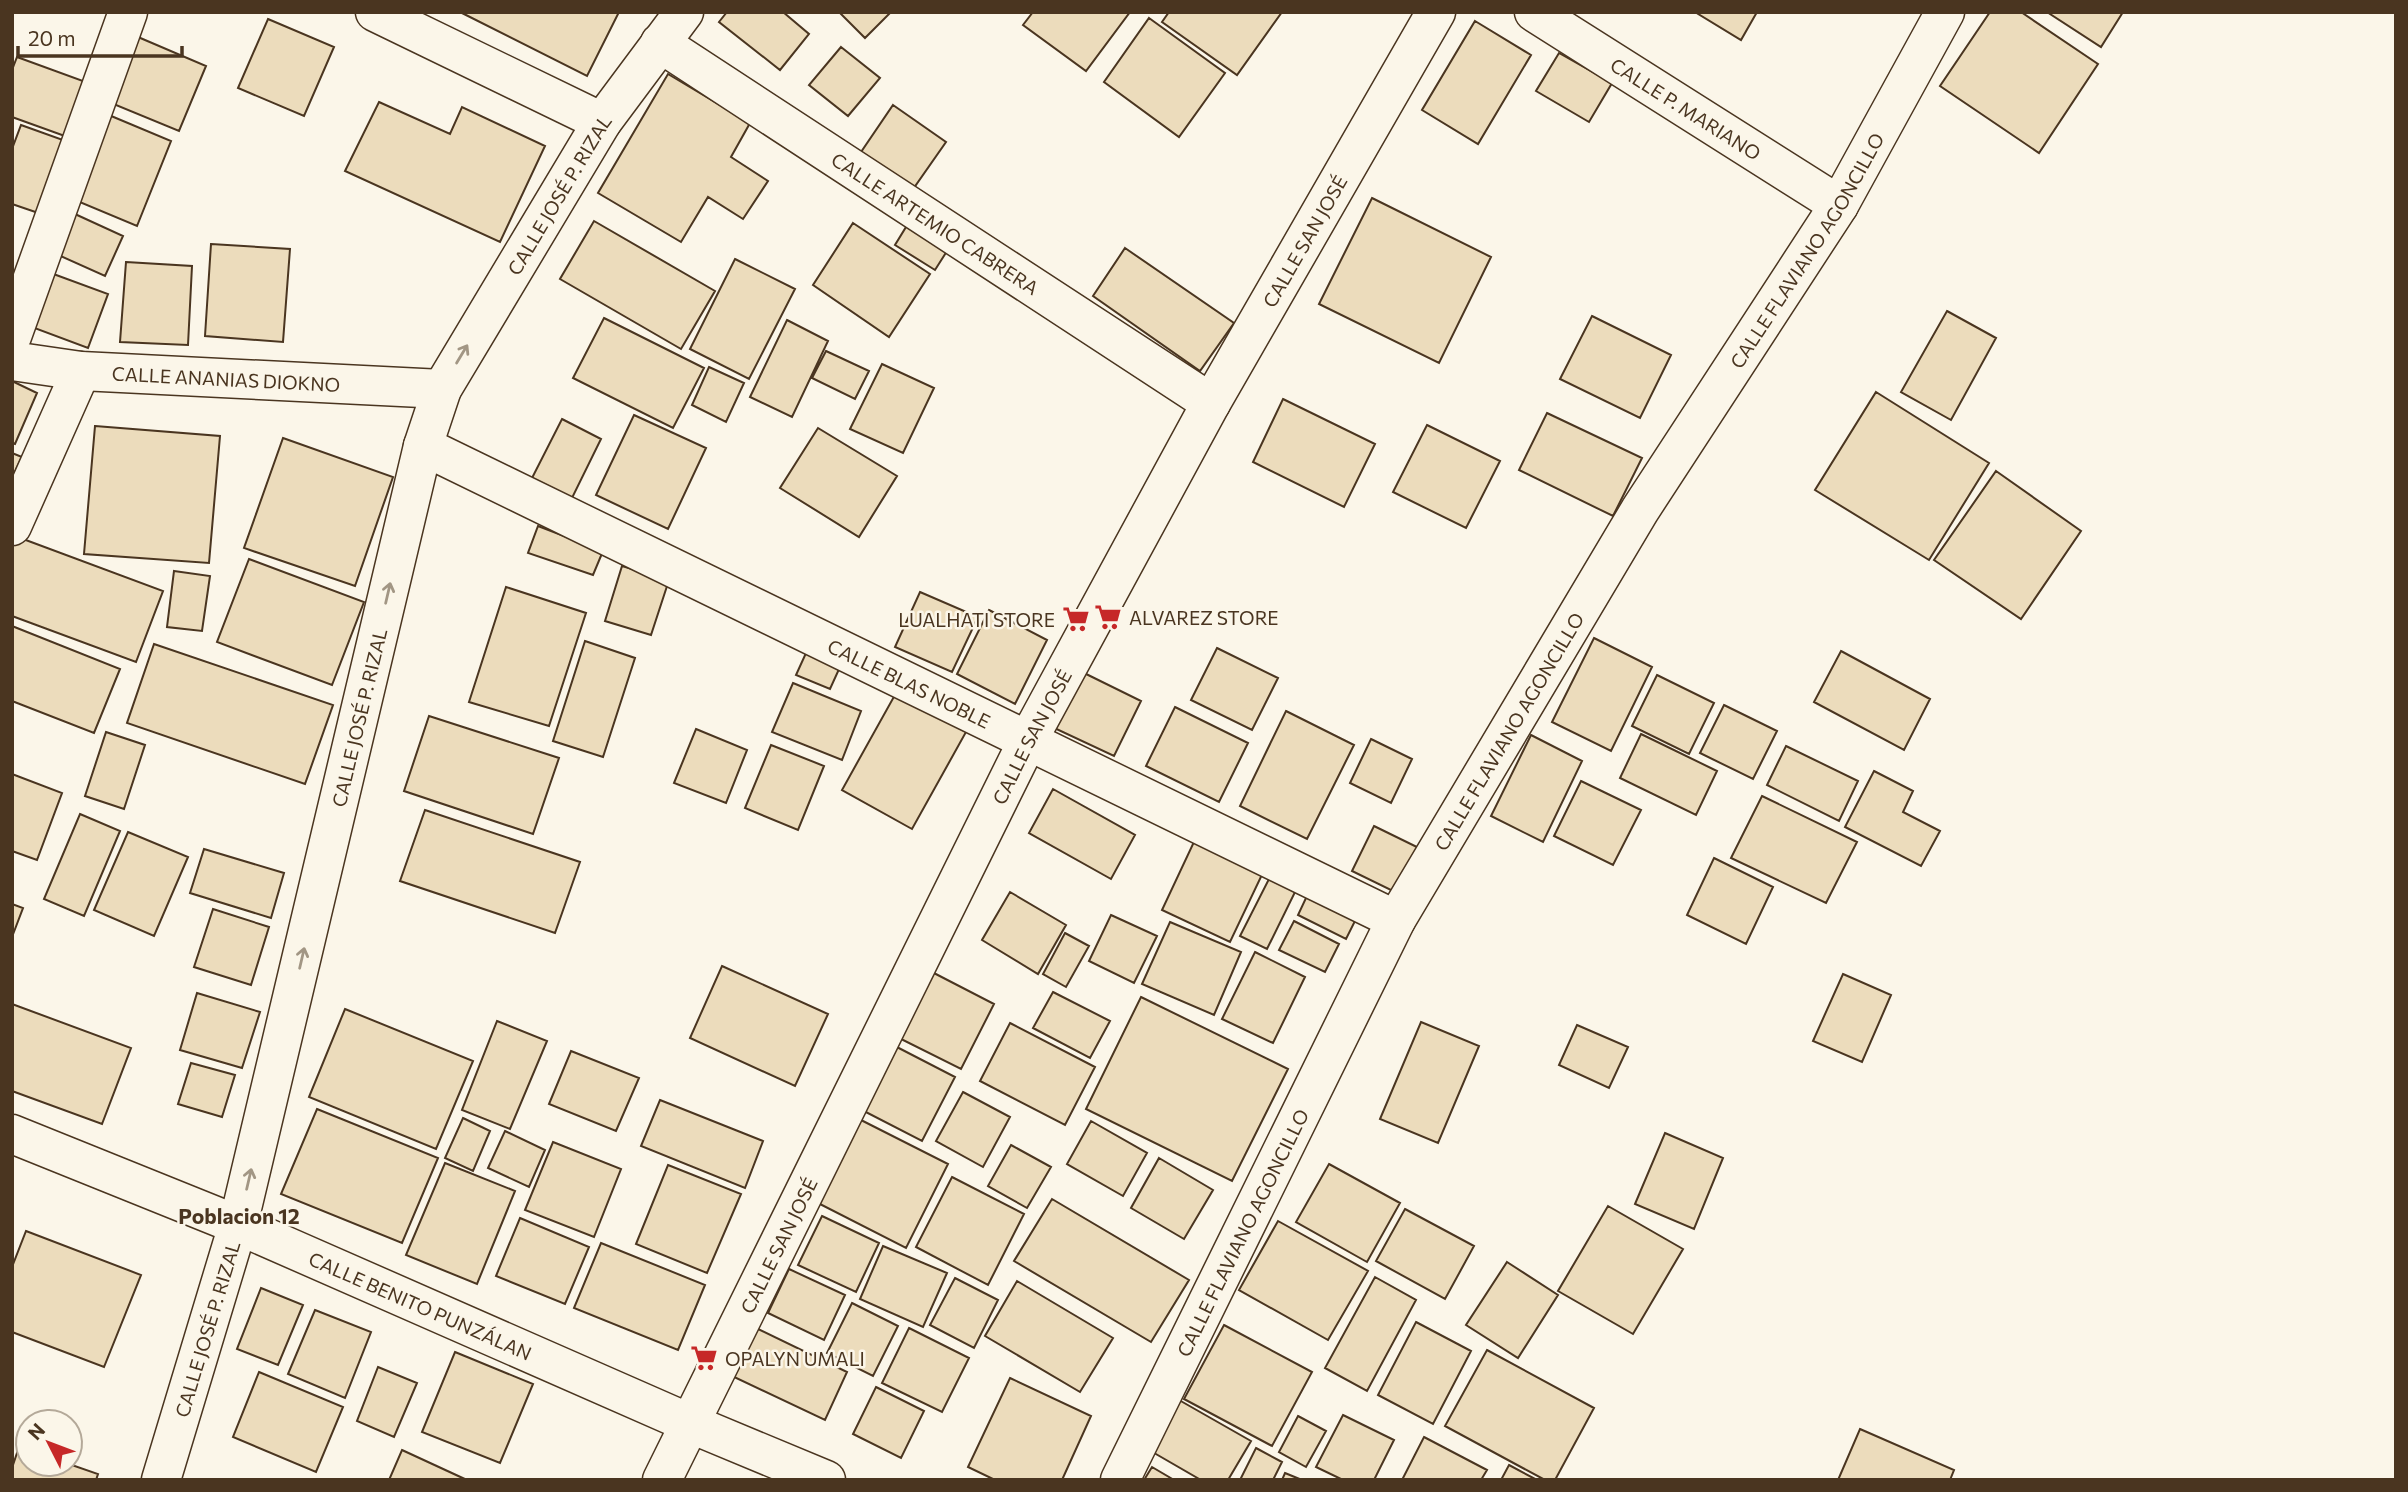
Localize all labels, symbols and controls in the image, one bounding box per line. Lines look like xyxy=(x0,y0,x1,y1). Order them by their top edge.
scale bar xyxy=(18,14,182,58)
text: 20 m xyxy=(28,25,76,50)
street label: CALLE P. MARIANO xyxy=(1607,52,1765,164)
street label: CALLE JOSÉ P. RIZAL xyxy=(502,109,616,279)
street label: CALLE FLAVIANO AGONCILLO xyxy=(1724,129,1888,372)
street label: CALLE ARTEMIO CABRERA xyxy=(828,147,1043,299)
street label: CALLE SAN JOSÉ xyxy=(1257,171,1351,311)
one-way arrow xyxy=(456,345,470,365)
street label: CALLE ANANIAS DIOKNO xyxy=(111,361,341,395)
one-way arrow xyxy=(382,582,395,605)
supermarket icon: ALVAREZ STORE xyxy=(1093,602,1123,632)
supermarket icon: LUALHATI STORE xyxy=(1061,604,1091,634)
place label: ALVAREZ STORE xyxy=(1129,606,1279,629)
place label: LUALHATI STORE xyxy=(898,608,1055,631)
street label: CALLE FLAVIANO AGONCILLO xyxy=(1429,608,1588,854)
street label: CALLE JOSÉ P. RIZAL xyxy=(326,626,391,809)
street label: CALLE BLAS NOBLE xyxy=(824,634,995,732)
street label: CALLE SAN JOSÉ xyxy=(987,665,1076,808)
one-way arrow xyxy=(296,947,309,970)
street label: CALLE FLAVIANO AGONCILLO xyxy=(1171,1105,1313,1360)
one-way arrow xyxy=(243,1168,256,1191)
street label: CALLE SAN JOSÉ xyxy=(735,1173,821,1317)
district label: Poblacion 12 xyxy=(178,1203,300,1228)
street label: CALLE JOSÉ P. RIZAL xyxy=(169,1238,244,1420)
street label: CALLE BENITO PUNZÁLAN xyxy=(306,1246,536,1364)
supermarket icon: OPALYN UMALI xyxy=(689,1343,719,1373)
place label: OPALYN UMALI xyxy=(725,1347,865,1370)
north arrow xyxy=(14,1408,84,1478)
text: N xyxy=(23,1418,49,1444)

